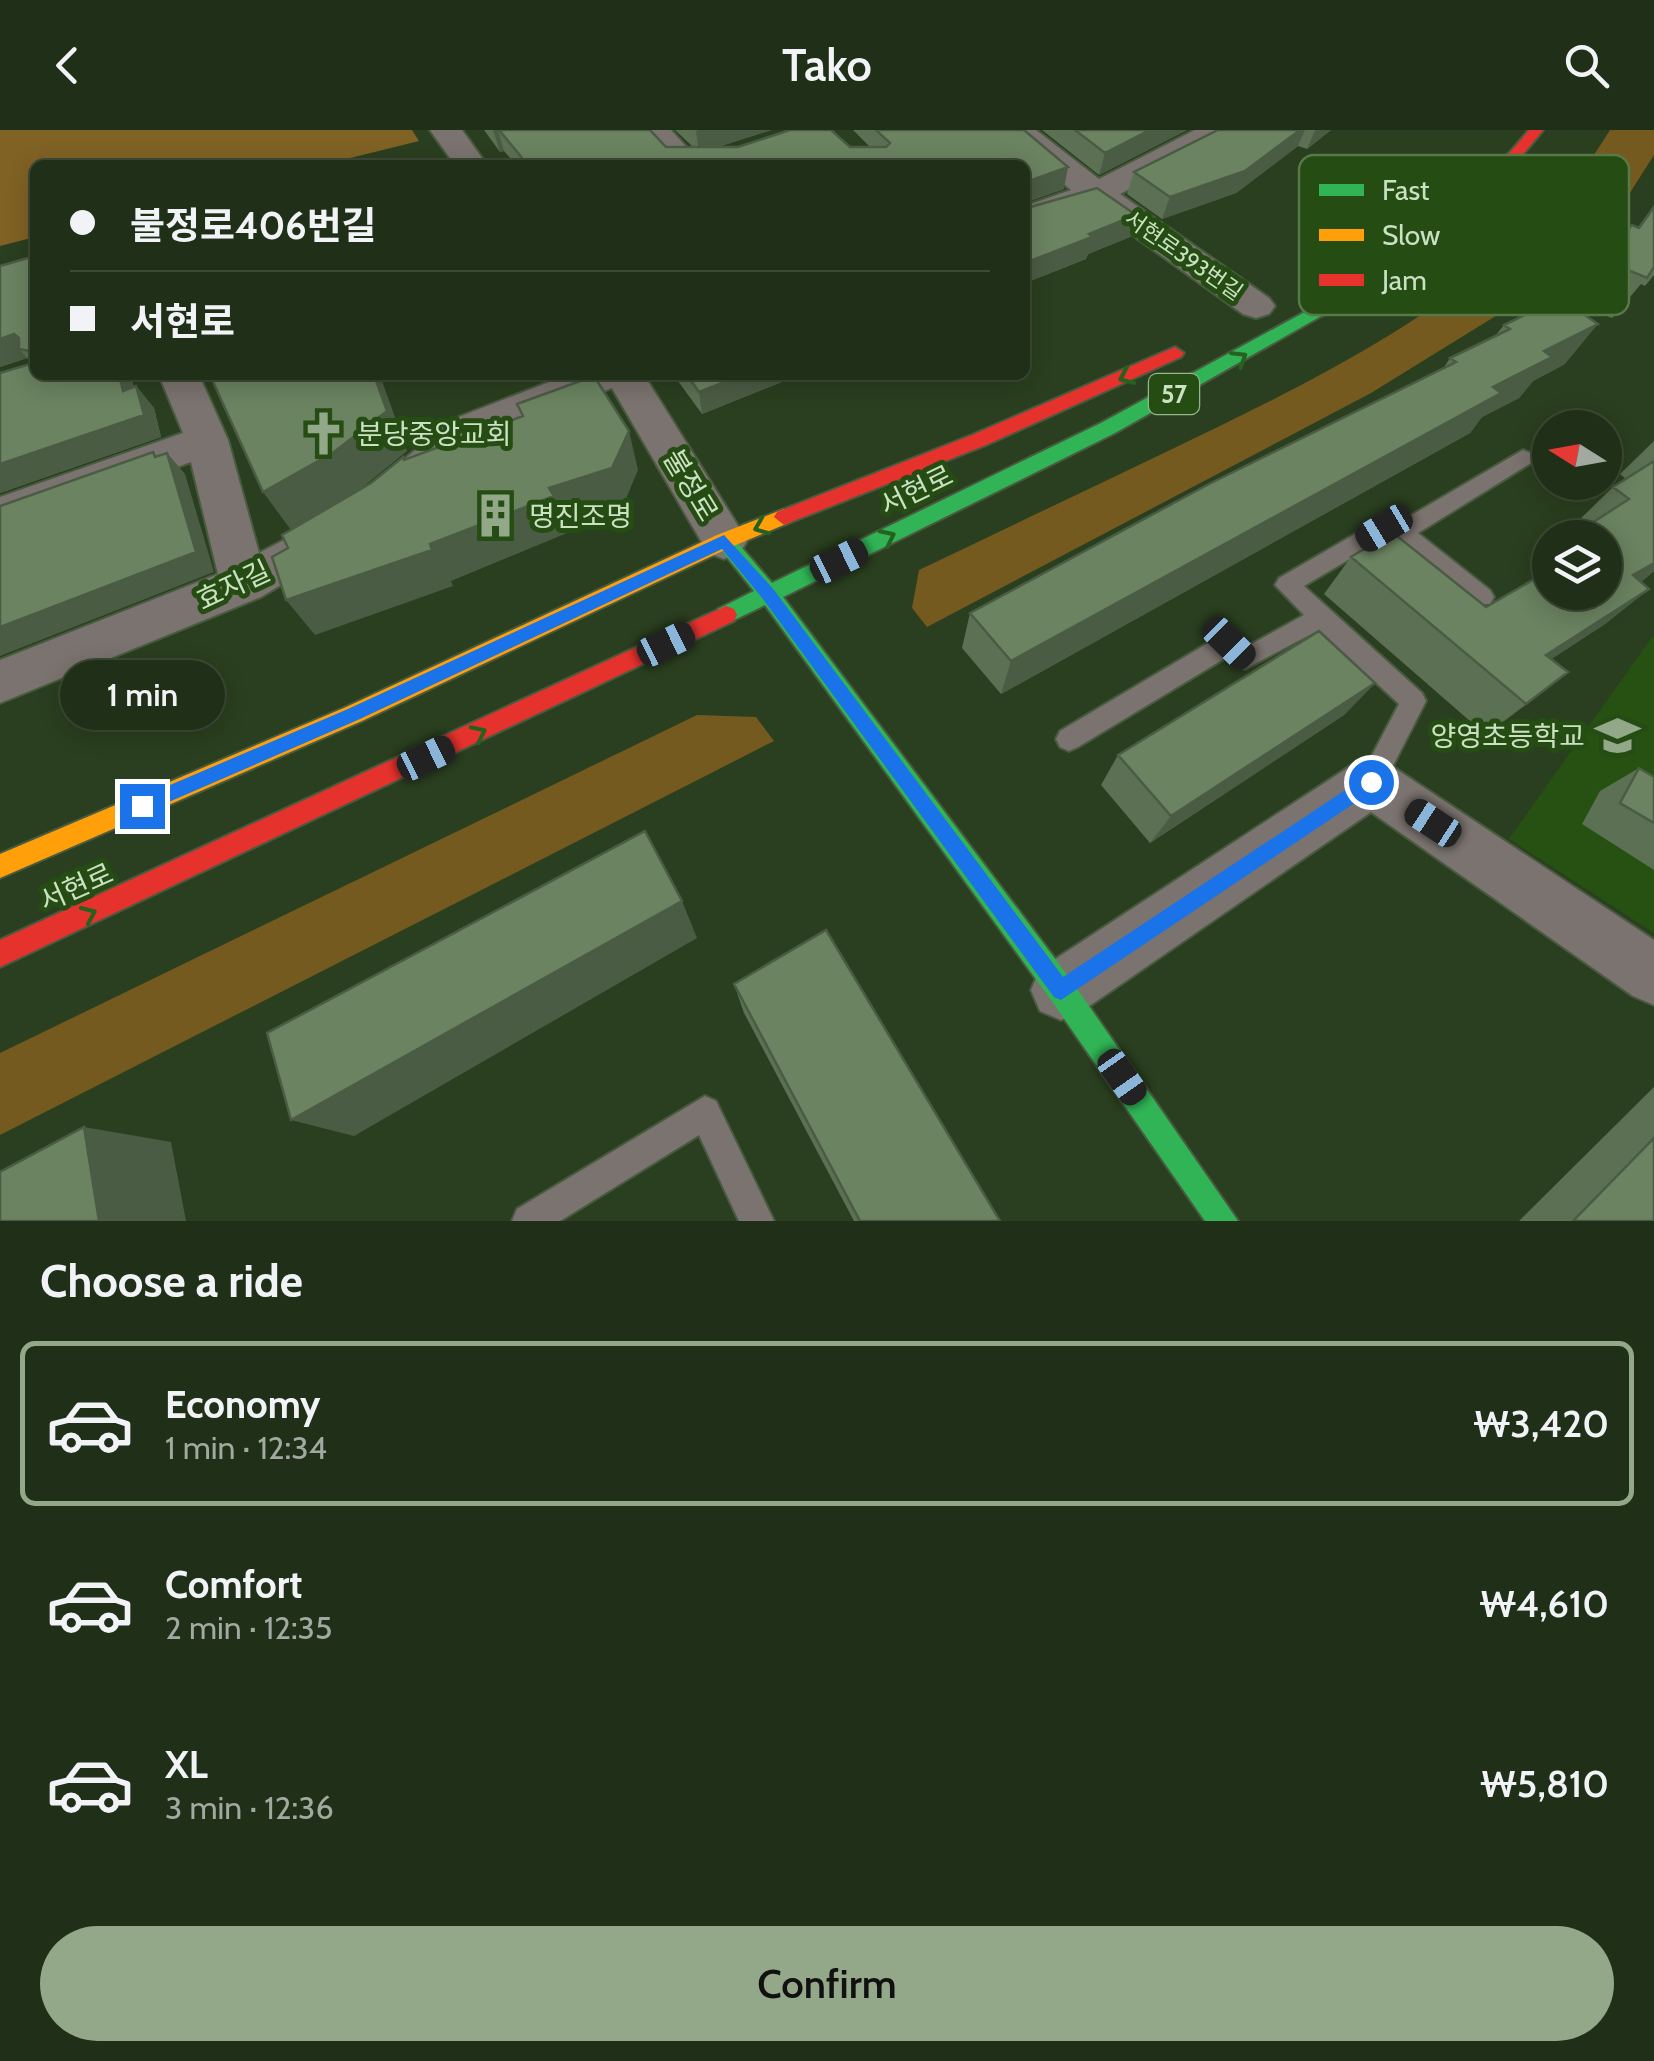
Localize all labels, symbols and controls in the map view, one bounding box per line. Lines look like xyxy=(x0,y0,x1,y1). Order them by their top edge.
icon: back xyxy=(40,38,95,93)
text: Tako xyxy=(782,38,872,92)
icon: search xyxy=(1559,38,1614,93)
legend xyxy=(1299,155,1629,315)
text: Fast xyxy=(1382,173,1430,207)
text: 불정로406번길 xyxy=(130,202,377,249)
street label: 서현로393번길 xyxy=(1120,205,1248,306)
text: Slow xyxy=(1382,218,1440,252)
text: Jam xyxy=(1381,263,1427,297)
text: 서현로 xyxy=(130,298,235,345)
one-way arrow xyxy=(1229,351,1247,370)
one-way arrow xyxy=(1118,364,1136,384)
road number: 57 xyxy=(1149,374,1199,414)
church icon: 분당중앙교회 xyxy=(300,410,348,458)
north arrow xyxy=(1532,410,1622,500)
map controls xyxy=(1532,410,1622,610)
place label: 분당중앙교회 xyxy=(357,417,512,451)
street label: 불정로 xyxy=(657,443,725,527)
street label: 서현로 xyxy=(874,458,958,522)
building icon: 명진조명 xyxy=(472,492,520,540)
place label: 명진조명 xyxy=(529,499,632,533)
car xyxy=(1351,500,1417,556)
one-way arrow xyxy=(753,515,770,535)
button: layers xyxy=(1532,520,1622,610)
one-way arrow xyxy=(878,529,896,549)
car xyxy=(805,534,873,588)
street label: 효자길 xyxy=(191,553,275,617)
car xyxy=(1197,611,1261,675)
car xyxy=(632,617,700,671)
callout: 1 min xyxy=(59,661,224,731)
text: 1 min xyxy=(107,675,178,714)
school or university icon: 양영초등학교 xyxy=(1594,712,1642,760)
place label: 양영초등학교 xyxy=(1430,719,1585,753)
one-way arrow xyxy=(469,726,487,746)
car xyxy=(392,731,460,785)
route start xyxy=(1349,760,1394,805)
route end xyxy=(120,784,165,829)
car xyxy=(1400,794,1466,852)
street label: 서현로 xyxy=(34,856,118,918)
one-way arrow xyxy=(79,906,97,926)
car xyxy=(1093,1044,1151,1110)
text: Choose a ride xyxy=(40,1254,303,1308)
icon: car xyxy=(45,1379,135,1469)
text: Economy xyxy=(165,1381,320,1428)
text: ₩3,420 xyxy=(1474,1400,1609,1447)
text: 1 min · 12:34 xyxy=(165,1428,327,1467)
icon: car xyxy=(45,1559,135,1649)
text: Comfort xyxy=(165,1561,302,1608)
text: ₩4,610 xyxy=(1480,1580,1609,1627)
text: 2 min · 12:35 xyxy=(165,1608,332,1647)
icon: car xyxy=(45,1739,135,1829)
text: XL xyxy=(165,1741,208,1788)
text: ₩5,810 xyxy=(1480,1760,1609,1807)
text: 3 min · 12:36 xyxy=(165,1788,334,1827)
button: Confirm xyxy=(40,1926,1614,2041)

